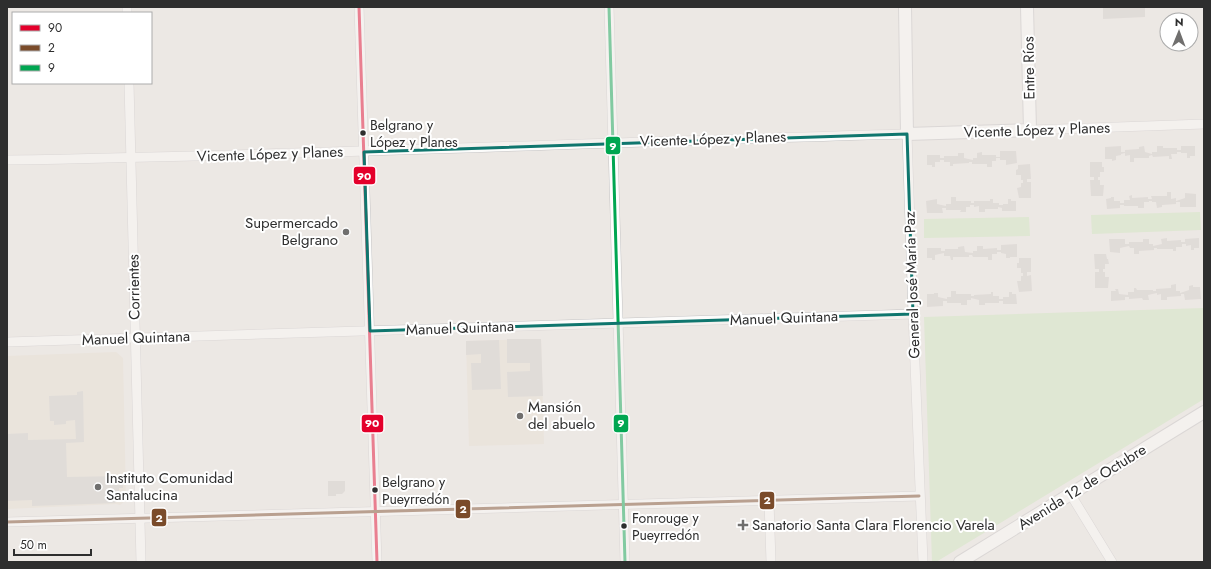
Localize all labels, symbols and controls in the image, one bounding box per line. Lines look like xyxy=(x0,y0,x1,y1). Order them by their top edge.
legend xyxy=(12,12,152,84)
north arrow xyxy=(1159,12,1199,52)
text: N xyxy=(1175,14,1184,30)
text: 90 xyxy=(48,19,62,37)
street label: Entre Ríos xyxy=(1017,36,1041,100)
text: 2 xyxy=(48,39,55,57)
text: 9 xyxy=(48,59,55,77)
place label: Belgrano y López y Planes xyxy=(370,115,458,152)
street label: Vicente López y Planes xyxy=(963,116,1111,144)
street label: Vicente López y Planes xyxy=(639,125,787,153)
marker: Belgrano y López y Planes xyxy=(358,128,368,138)
line badge: 9 xyxy=(605,136,621,155)
text: 9 xyxy=(609,138,617,154)
street label: Vicente López y Planes xyxy=(196,140,344,168)
line badge: 90 xyxy=(353,166,376,185)
text: 90 xyxy=(357,168,371,184)
street label: General José María Paz xyxy=(898,211,926,359)
place label: Supermercado Belgrano xyxy=(245,212,338,251)
marker: Supermercado Belgrano xyxy=(341,227,351,237)
street label: Corrientes xyxy=(122,254,146,320)
street label: Manuel Quintana xyxy=(730,305,838,331)
street label: Manuel Quintana xyxy=(406,315,514,341)
street label: Manuel Quintana xyxy=(82,325,190,351)
place label: Mansión del abuelo xyxy=(528,396,595,435)
marker: Mansión del abuelo xyxy=(515,411,525,421)
line badge: 90 xyxy=(361,414,384,433)
line badge: 9 xyxy=(613,414,629,433)
text: 90 xyxy=(365,415,379,431)
text: 9 xyxy=(617,415,625,431)
street label: Avenida 12 de Octubre xyxy=(1014,438,1151,535)
place label: Instituto Comunidad Santalucina xyxy=(106,467,233,506)
place label: Belgrano y Pueyrredón xyxy=(382,472,449,509)
marker: Instituto Comunidad Santalucina xyxy=(93,482,103,492)
marker: Belgrano y Pueyrredón xyxy=(370,485,380,495)
line badge: 2 xyxy=(759,491,775,510)
text: 2 xyxy=(763,492,771,508)
line badge: 2 xyxy=(455,499,471,519)
text: 2 xyxy=(459,501,467,517)
line badge: 2 xyxy=(151,508,167,527)
place label: Fonrouge y Pueyrredón xyxy=(632,508,700,545)
text: 2 xyxy=(155,510,163,526)
place label: Sanatorio Santa Clara Florencio Varela xyxy=(752,514,995,536)
marker: Sanatorio Santa Clara Florencio Varela xyxy=(737,519,749,531)
marker: Fonrouge y Pueyrredón xyxy=(619,521,629,531)
scale bar xyxy=(14,531,91,557)
text: 50 m xyxy=(20,536,47,554)

